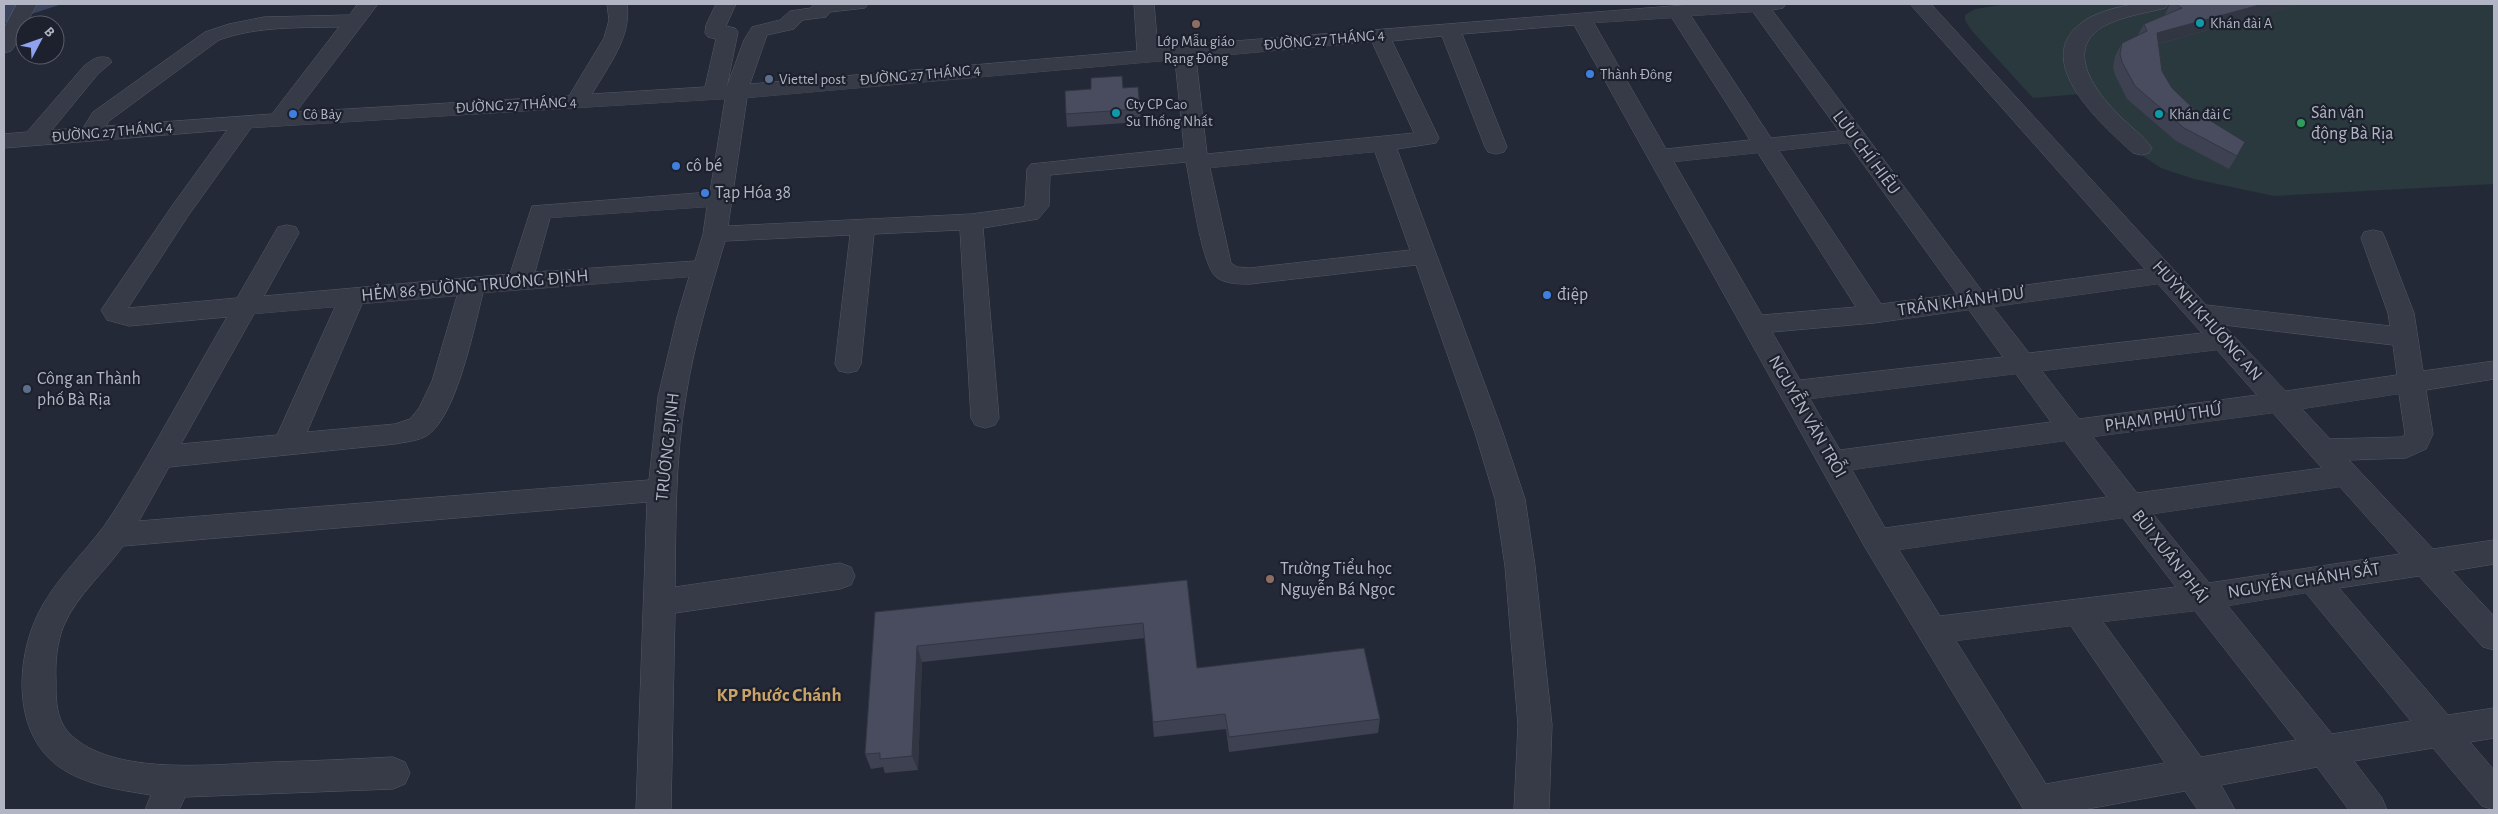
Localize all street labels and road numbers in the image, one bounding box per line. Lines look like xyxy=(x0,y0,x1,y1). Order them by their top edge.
street label: ĐƯỜNG 27 THÁNG 4 xyxy=(1263,25,1385,53)
street label: ĐƯỜNG 27 THÁNG 4 xyxy=(859,60,981,88)
street label: ĐƯỜNG 27 THÁNG 4 xyxy=(455,92,577,116)
street label: LƯU CHÍ HIẾU xyxy=(1829,105,1907,198)
street label: ĐƯỜNG 27 THÁNG 4 xyxy=(51,117,173,145)
street label: HUỲNH KHƯƠNG AN xyxy=(2149,256,2268,384)
street label: HẺM 86 ĐƯỜNG TRƯƠNG ĐỊNH xyxy=(360,264,589,305)
street label: TRẦN KHÁNH DƯ xyxy=(1896,279,2026,320)
street label: NGUYỄN VĂN TRỖI xyxy=(1765,350,1854,481)
street label: TRƯƠNG ĐỊNH xyxy=(652,392,683,502)
street label: PHẠM PHÚ THỨ xyxy=(2103,398,2223,435)
street label: BÙI XUÂN PHÁI xyxy=(2128,505,2214,607)
street label: NGUYỄN CHÁNH SẮT xyxy=(2226,554,2382,602)

